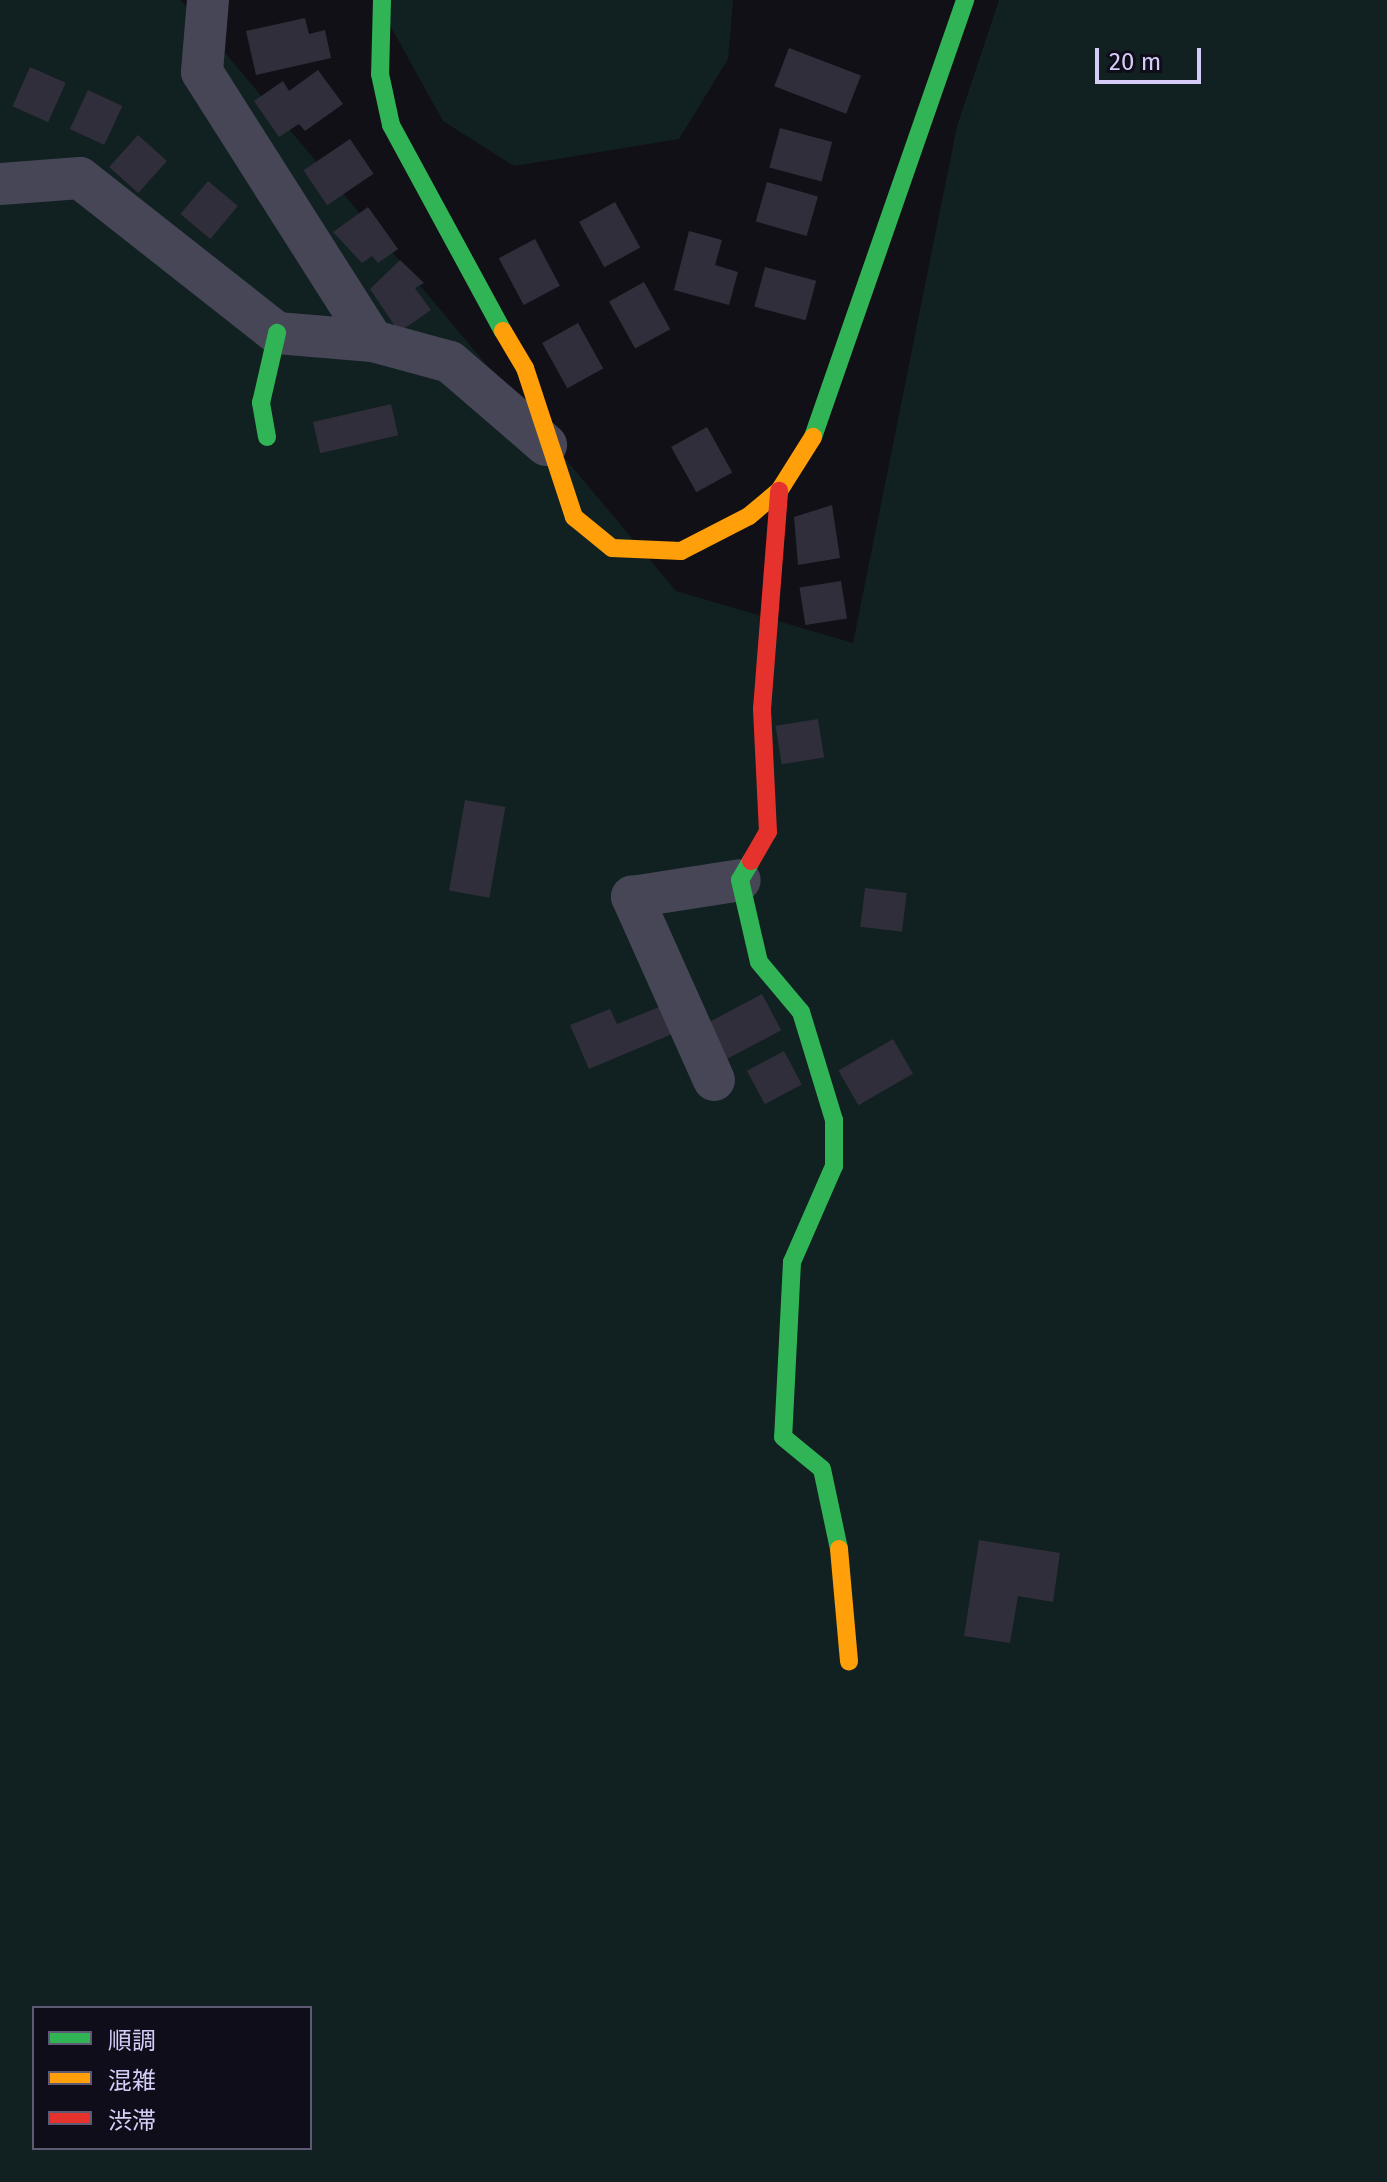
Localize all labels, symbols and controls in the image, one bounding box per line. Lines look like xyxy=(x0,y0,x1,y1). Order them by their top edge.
scale bar xyxy=(1099,32,1205,82)
text: 20 m xyxy=(1109,48,1161,76)
legend xyxy=(32,2006,312,2150)
text: 順調 xyxy=(108,2027,156,2055)
text: 混雑 xyxy=(108,2067,156,2095)
text: 渋滞 xyxy=(108,2107,156,2135)

